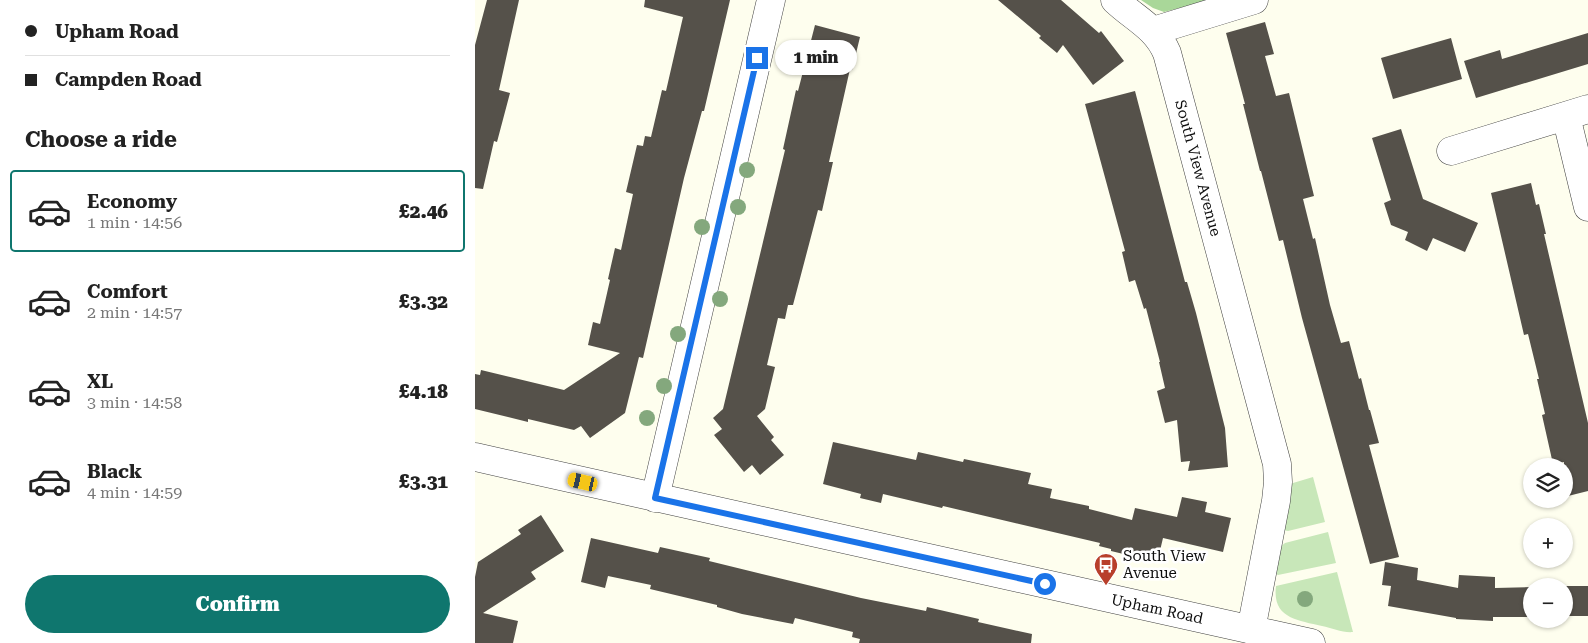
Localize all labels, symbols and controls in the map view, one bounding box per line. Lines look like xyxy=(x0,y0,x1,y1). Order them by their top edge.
text: Upham Road xyxy=(55,20,179,43)
callout: 1 min xyxy=(775,40,857,76)
route end xyxy=(746,47,768,69)
text: 1 min xyxy=(794,48,838,67)
text: Campden Road xyxy=(55,68,202,91)
street label: South View Avenue xyxy=(1171,98,1225,238)
text: Choose a ride xyxy=(25,127,177,152)
icon: car xyxy=(27,189,72,234)
text: Economy xyxy=(87,190,177,213)
text: £2.46 xyxy=(399,200,448,223)
text: 1 min · 14:56 xyxy=(87,213,182,232)
icon: car xyxy=(27,279,72,324)
text: Comfort xyxy=(87,280,168,303)
text: £3.32 xyxy=(399,290,448,313)
text: 2 min · 14:57 xyxy=(87,303,182,322)
icon: car xyxy=(27,369,72,414)
text: XL xyxy=(87,370,113,393)
text: £4.18 xyxy=(399,380,448,403)
text: 3 min · 14:58 xyxy=(87,393,182,412)
map controls xyxy=(1523,458,1573,628)
button: layers xyxy=(1523,458,1573,508)
icon: car xyxy=(27,459,72,504)
text: Black xyxy=(87,460,142,483)
text: £3.31 xyxy=(399,470,448,493)
car xyxy=(566,471,599,493)
text: 4 min · 14:59 xyxy=(87,483,182,502)
button: + xyxy=(1523,518,1573,568)
place label: South View Avenue xyxy=(1123,547,1207,582)
bus stop icon: South View Avenue xyxy=(1093,552,1119,586)
route start xyxy=(1034,573,1056,595)
button: Confirm xyxy=(25,575,450,633)
button: − xyxy=(1523,578,1573,628)
street label: Upham Road xyxy=(1109,590,1205,628)

